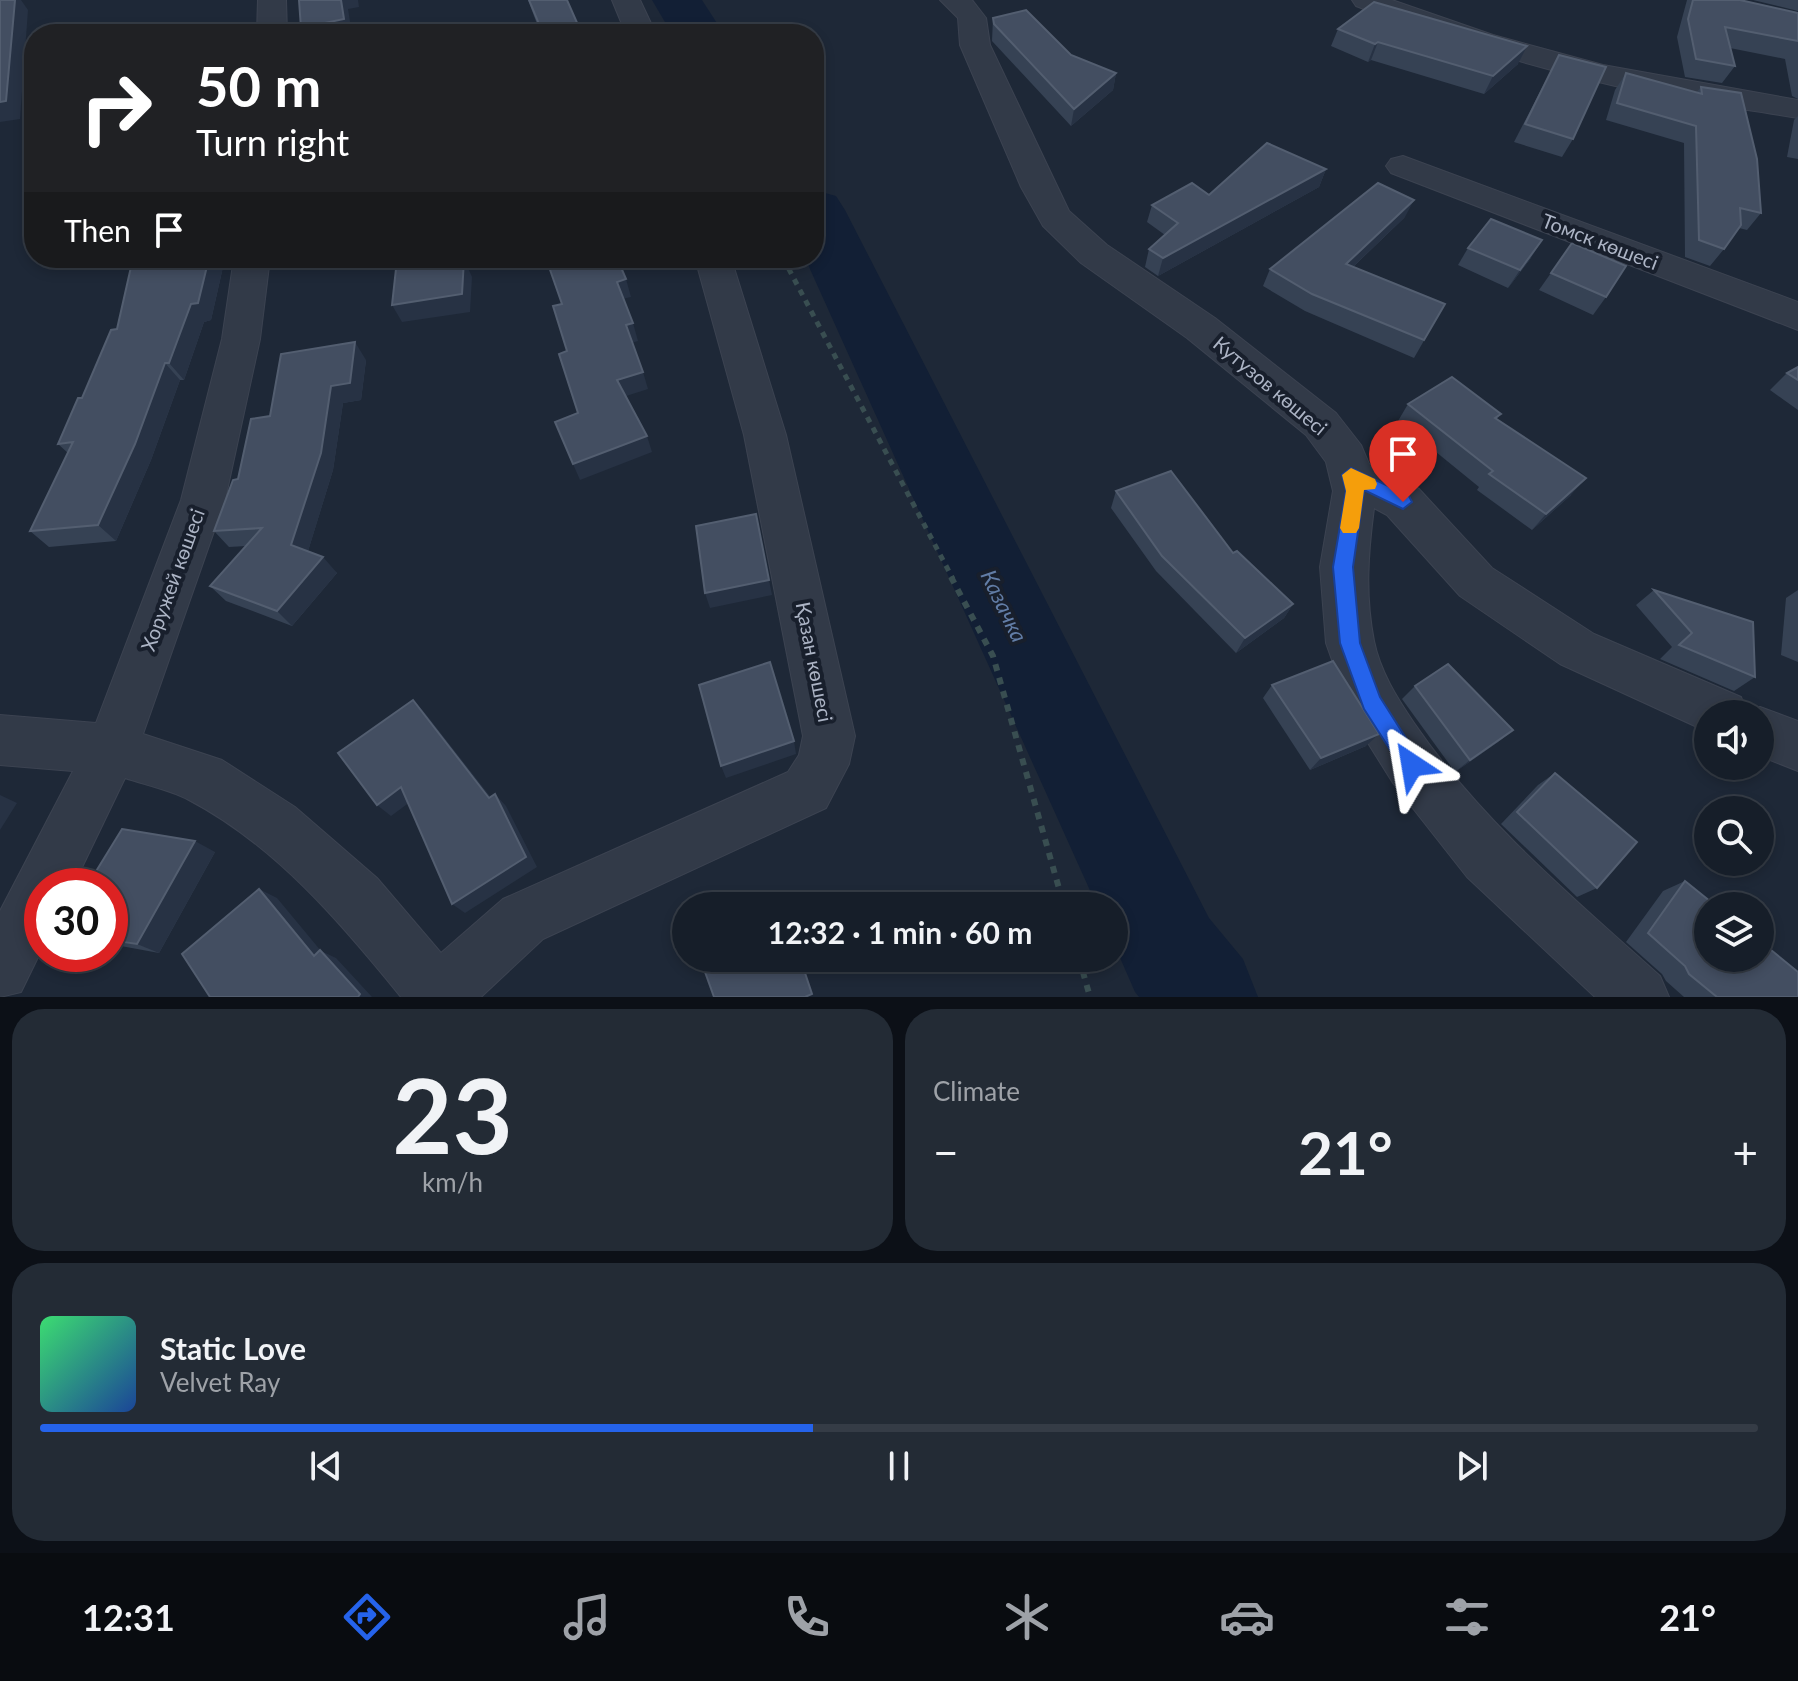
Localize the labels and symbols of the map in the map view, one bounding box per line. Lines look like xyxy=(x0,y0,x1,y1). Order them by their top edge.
street label: Томск көшесі xyxy=(1539,208,1662,274)
street label: Кутузов көшесі xyxy=(1209,331,1332,440)
pin xyxy=(1369,420,1437,502)
street label: Хоружей көшесі xyxy=(135,505,209,654)
water label: Казачка xyxy=(975,565,1034,646)
street label: Қазан көшесі xyxy=(792,600,838,724)
position arrow xyxy=(1370,723,1454,807)
speed limit sign: 30 xyxy=(24,868,128,972)

